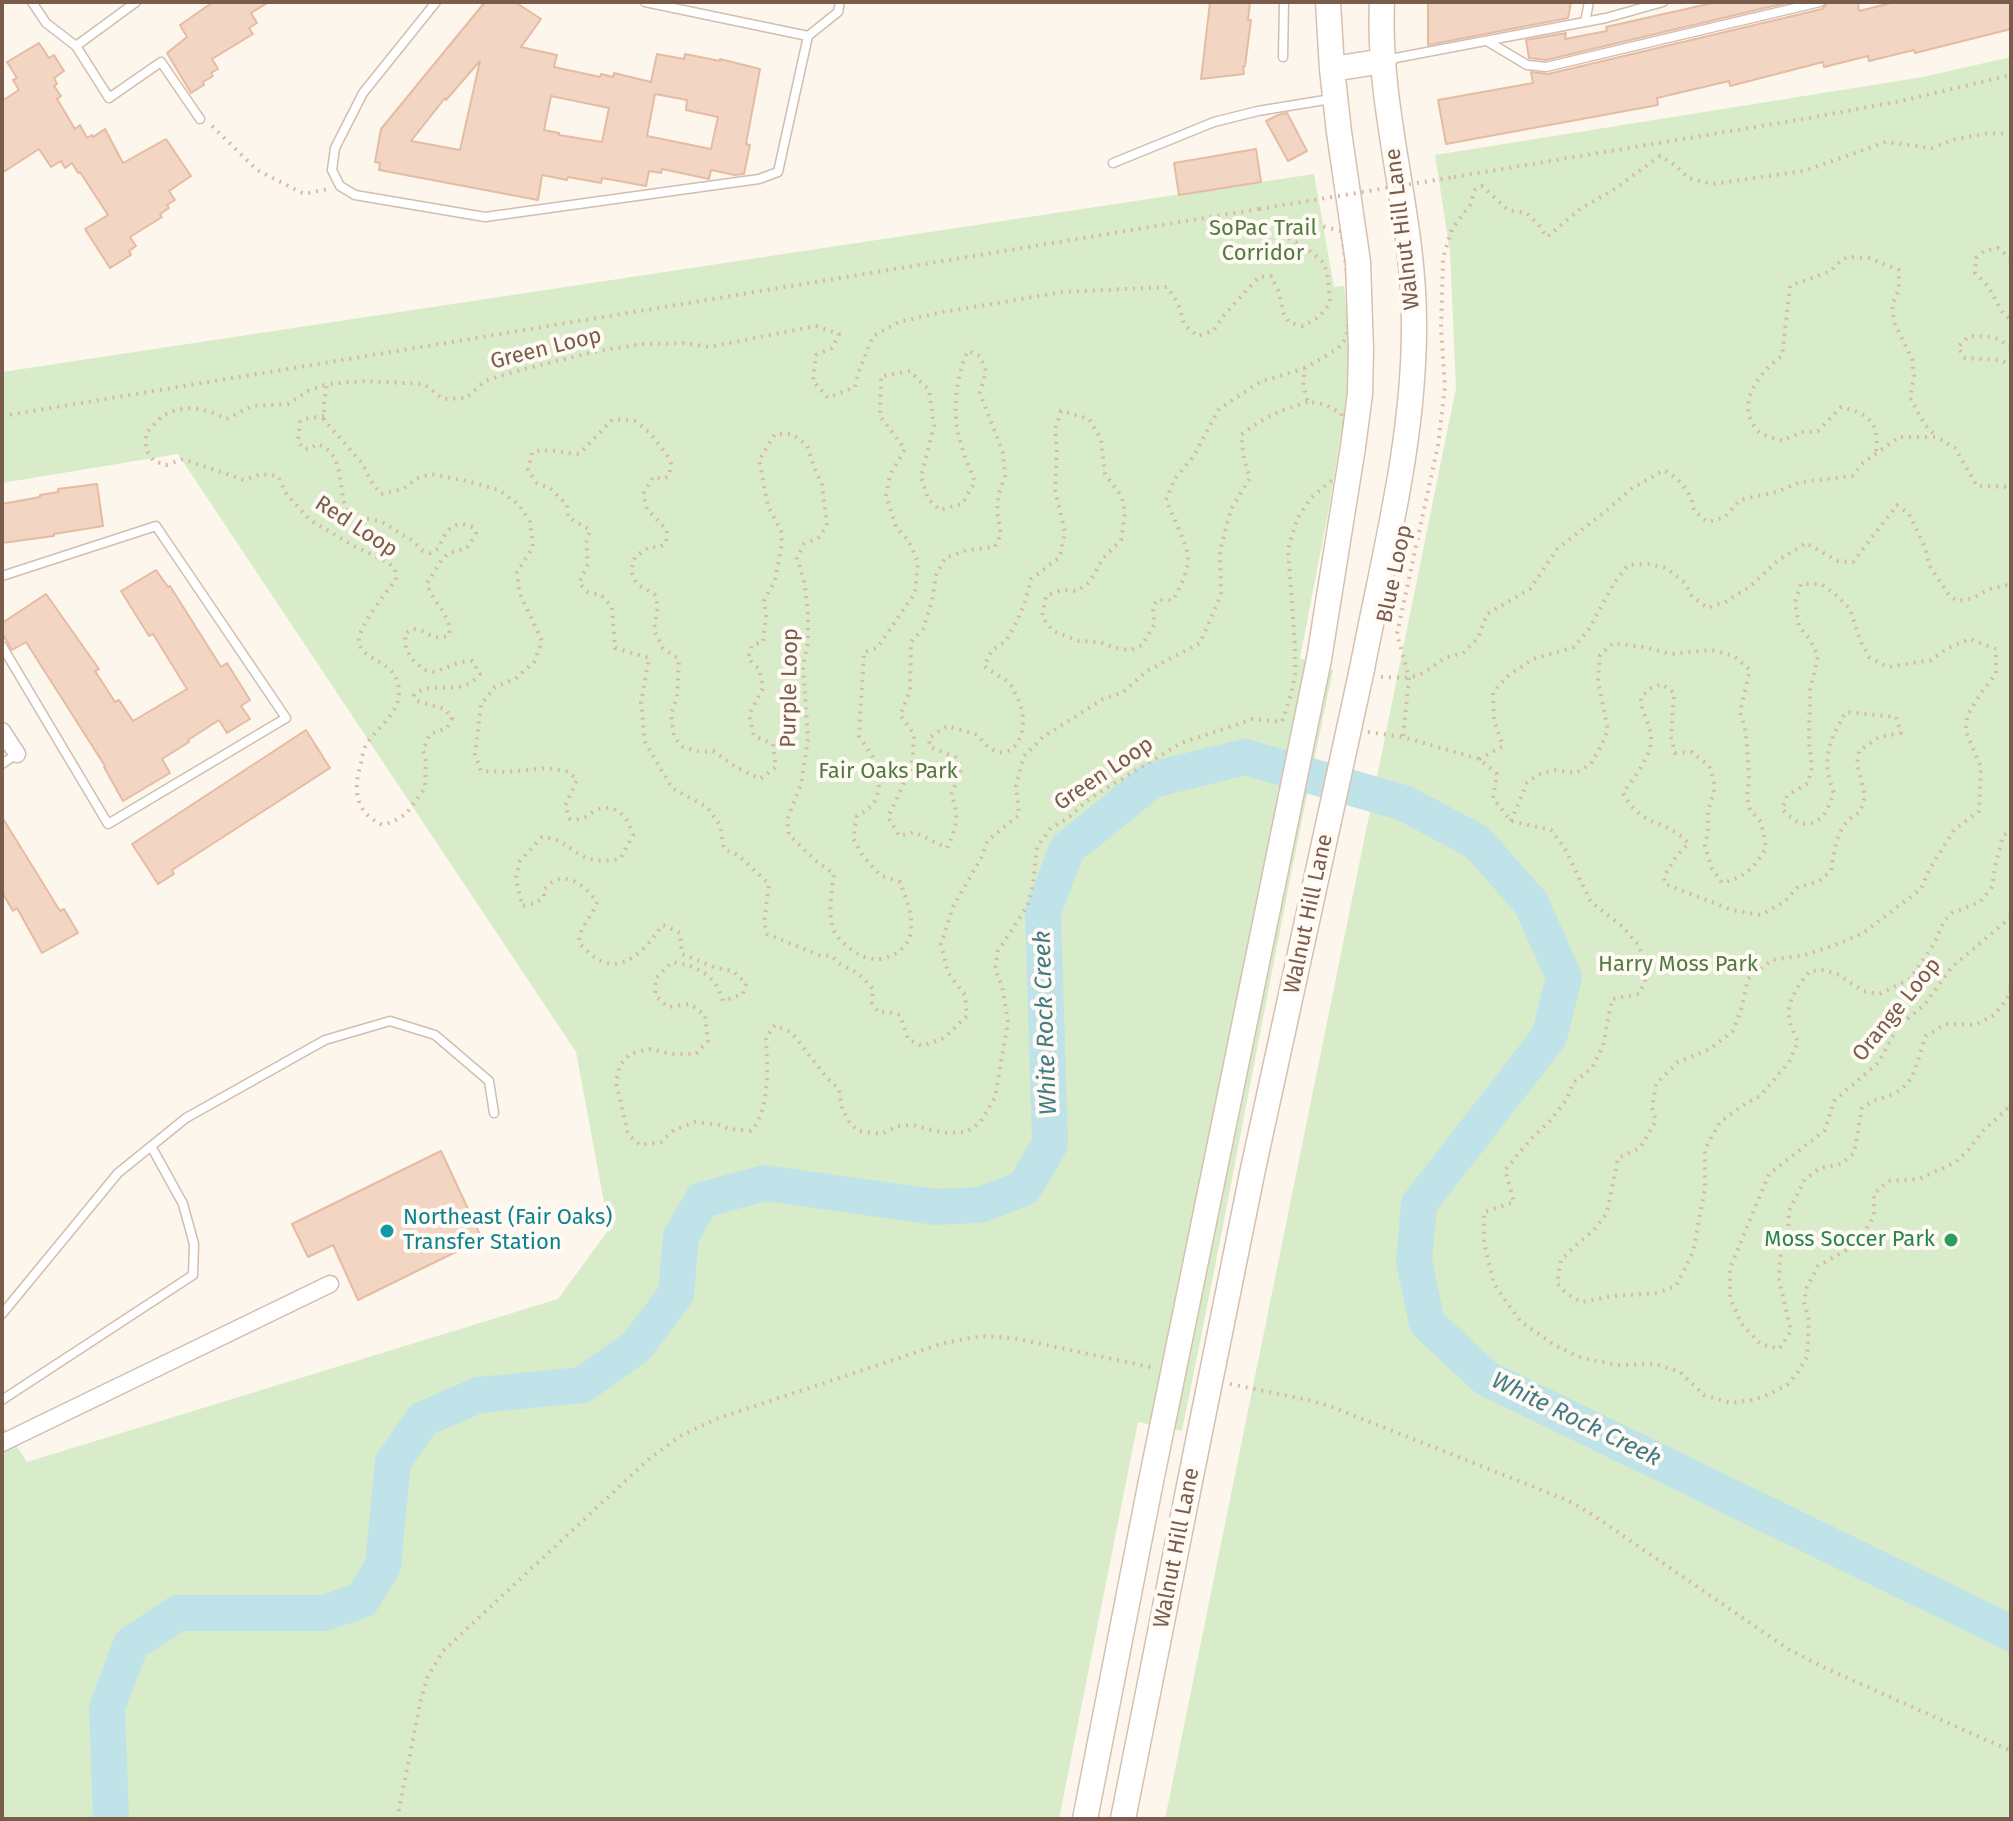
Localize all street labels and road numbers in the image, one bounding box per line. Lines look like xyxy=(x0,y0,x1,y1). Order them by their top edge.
street label: Walnut Hill Lane xyxy=(1380,147,1426,311)
street label: Green Loop xyxy=(488,322,604,376)
street label: Red Loop xyxy=(310,491,402,563)
street label: Blue Loop xyxy=(1372,523,1418,625)
street label: Purple Loop xyxy=(776,628,804,748)
street label: Green Loop xyxy=(1050,731,1158,817)
street label: Walnut Hill Lane xyxy=(1279,832,1339,996)
street label: Orange Loop xyxy=(1847,953,1947,1067)
street label: Walnut Hill Lane xyxy=(1149,1466,1205,1630)

